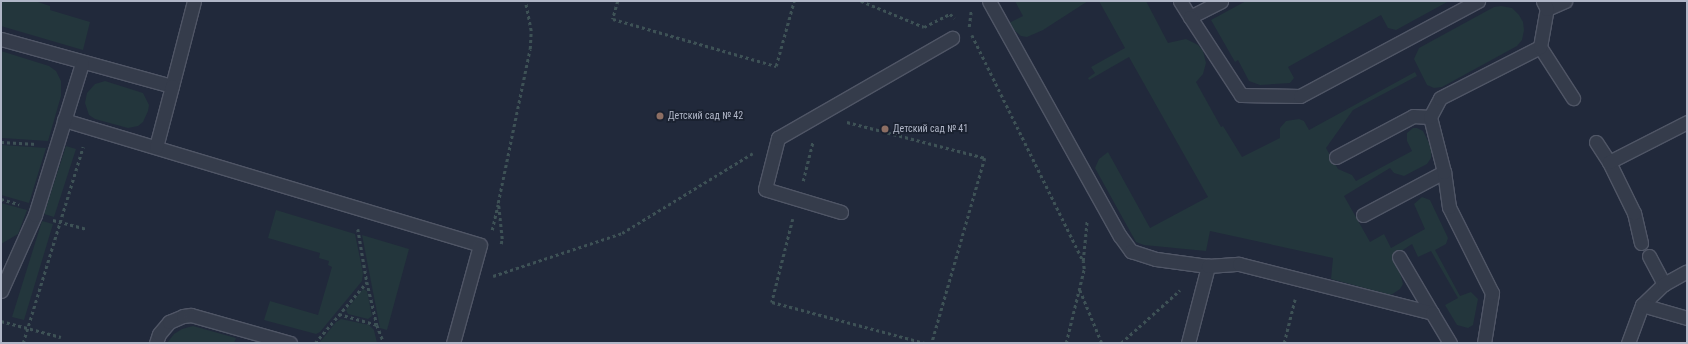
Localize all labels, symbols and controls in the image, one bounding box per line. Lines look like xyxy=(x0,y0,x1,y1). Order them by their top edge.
place label: Детский сад № 42 xyxy=(668,110,743,122)
marker: Детский сад № 42 xyxy=(655,111,665,121)
place label: Детский сад № 41 xyxy=(893,123,968,135)
marker: Детский сад № 41 xyxy=(880,124,890,134)

